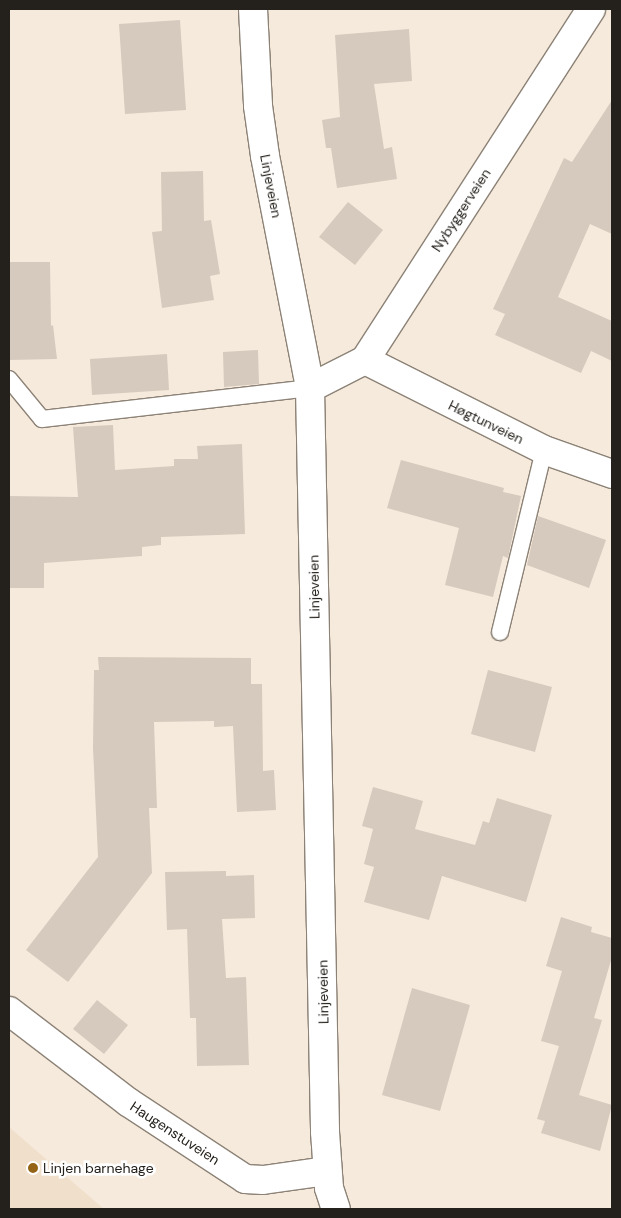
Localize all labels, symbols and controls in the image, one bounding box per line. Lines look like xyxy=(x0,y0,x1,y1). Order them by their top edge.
street label: Linjeveien xyxy=(257,153,285,219)
street label: Nybyggerveien xyxy=(428,165,494,255)
street label: Høgtunveien xyxy=(446,397,526,447)
street label: Linjeveien xyxy=(305,555,323,619)
street label: Linjeveien xyxy=(314,960,332,1024)
street label: Haugenstuveien xyxy=(127,1098,223,1168)
place label: Linjen barnehage xyxy=(43,1160,154,1176)
marker: Linjen barnehage xyxy=(27,1162,39,1174)

